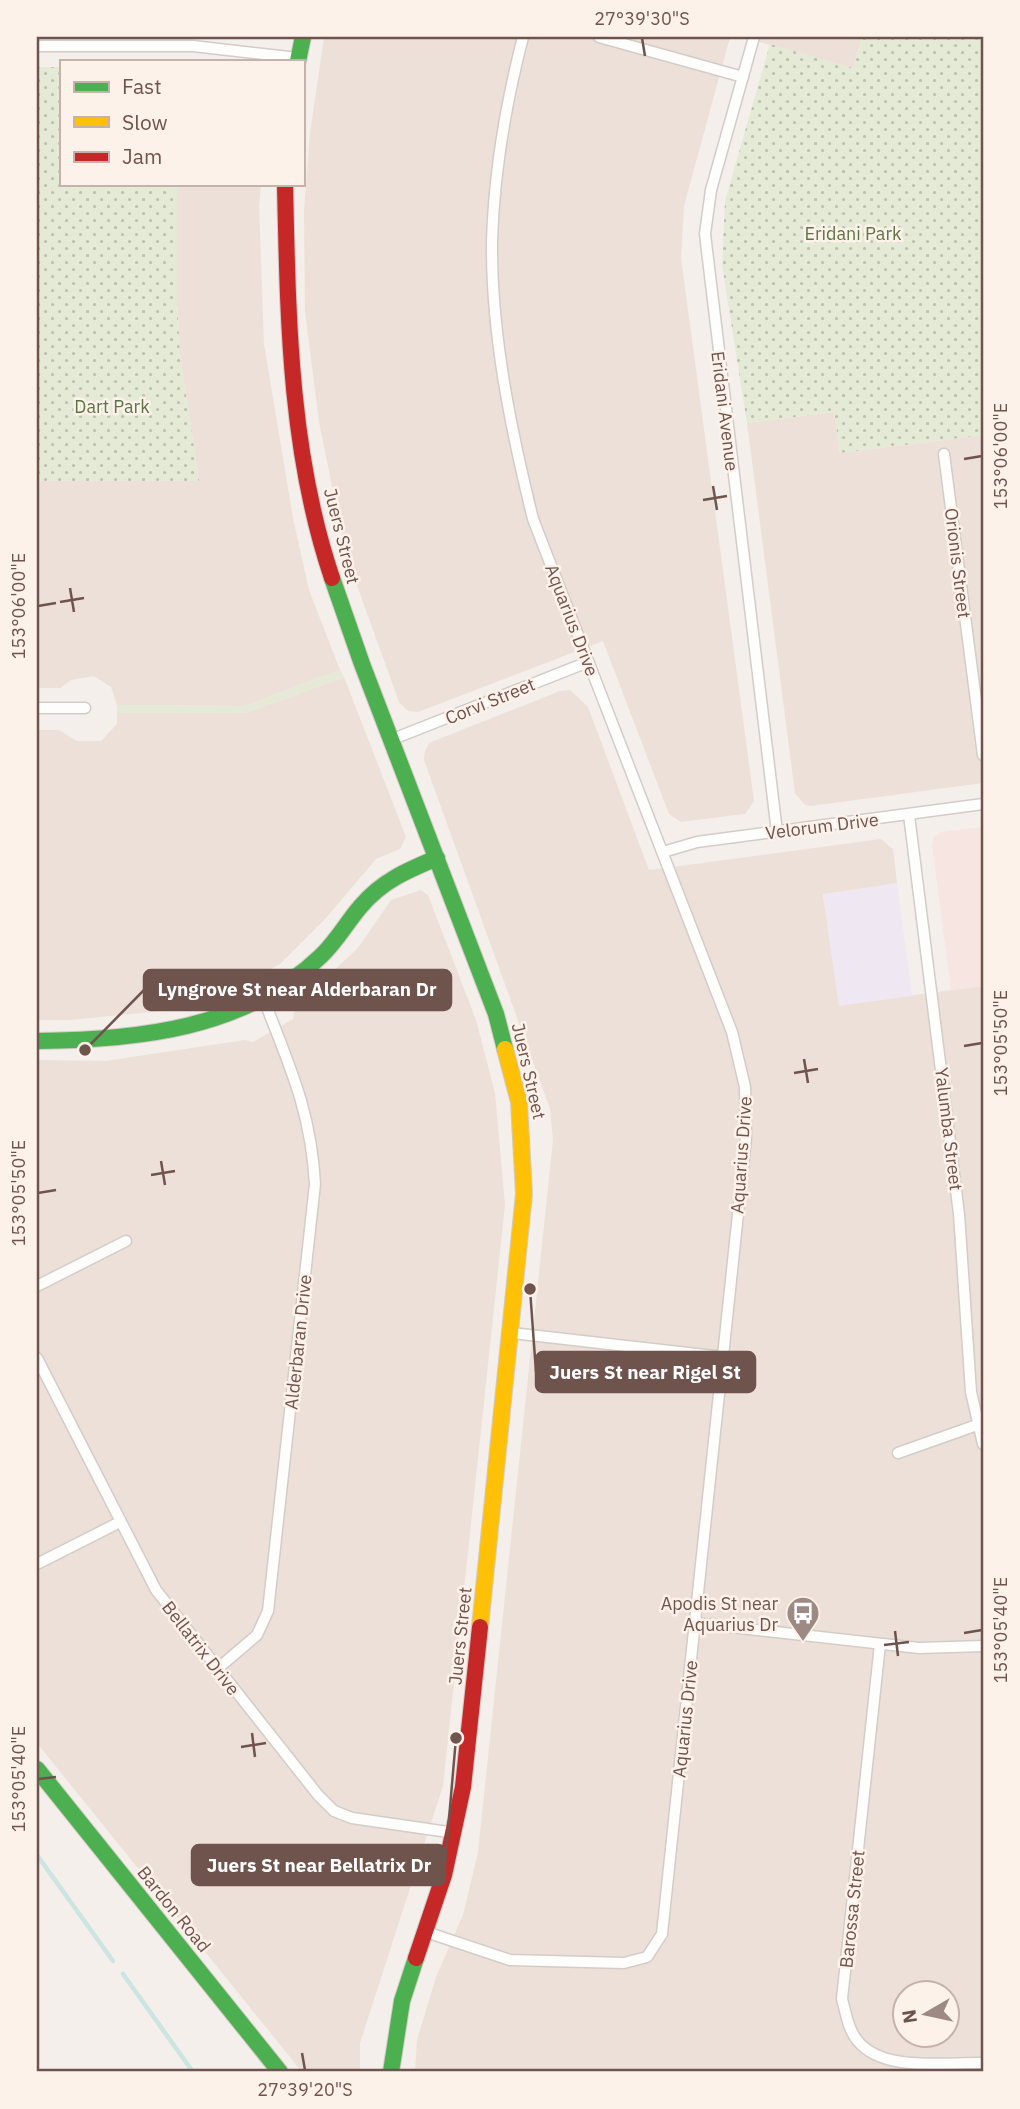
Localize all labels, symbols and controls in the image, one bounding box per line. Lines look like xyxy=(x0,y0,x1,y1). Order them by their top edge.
text: 27°39'30"S xyxy=(594,7,690,30)
legend xyxy=(60,60,304,186)
text: Fast xyxy=(122,72,162,100)
text: Slow xyxy=(122,108,168,136)
text: Jam xyxy=(122,142,162,170)
park label: Eridani Park xyxy=(804,222,902,245)
street label: Eridani Avenue xyxy=(706,350,744,472)
park label: Dart Park xyxy=(74,395,150,418)
text: 153°06'00"E xyxy=(989,403,1012,509)
street label: Juers Street xyxy=(319,486,365,586)
street label: Orionis Street xyxy=(940,506,976,620)
text: 153°06'00"E xyxy=(7,553,30,659)
street label: Aquarius Drive xyxy=(540,561,604,679)
street label: Corvi Street xyxy=(442,673,538,729)
street label: Velorum Drive xyxy=(764,808,880,844)
callout: Lyngrove St near Alderbaran Dr xyxy=(144,970,451,1010)
text: Lyngrove St near Alderbaran Dr xyxy=(157,977,437,1001)
text: 153°05'50"E xyxy=(989,990,1012,1096)
street label: Juers Street xyxy=(507,1021,551,1121)
street label: Yalumba Street xyxy=(930,1066,968,1192)
street label: Aquarius Drive xyxy=(725,1095,757,1215)
text: 153°05'50"E xyxy=(7,1140,30,1246)
street label: Alderbaran Drive xyxy=(279,1273,317,1411)
callout: Juers St near Rigel St xyxy=(536,1352,755,1392)
text: Juers St near Rigel St xyxy=(549,1360,741,1384)
text: 153°05'40"E xyxy=(989,1577,1012,1683)
street label: Juers Street xyxy=(443,1586,477,1686)
place label: Apodis St near Aquarius Dr xyxy=(661,1592,778,1636)
bus stop icon: Apodis St near Aquarius Dr xyxy=(784,1594,822,1643)
street label: Bellatrix Drive xyxy=(157,1596,245,1700)
street label: Aquarius Drive xyxy=(667,1659,703,1779)
text: 153°05'40"E xyxy=(7,1726,30,1832)
callout: Juers St near Bellatrix Dr xyxy=(192,1845,445,1885)
street label: Barossa Street xyxy=(834,1849,870,1969)
text: Juers St near Bellatrix Dr xyxy=(207,1853,432,1877)
street label: Bardon Road xyxy=(132,1861,216,1957)
north arrow xyxy=(890,1980,960,2050)
text: N xyxy=(896,2008,922,2025)
text: 27°39'20"S xyxy=(257,2078,353,2101)

